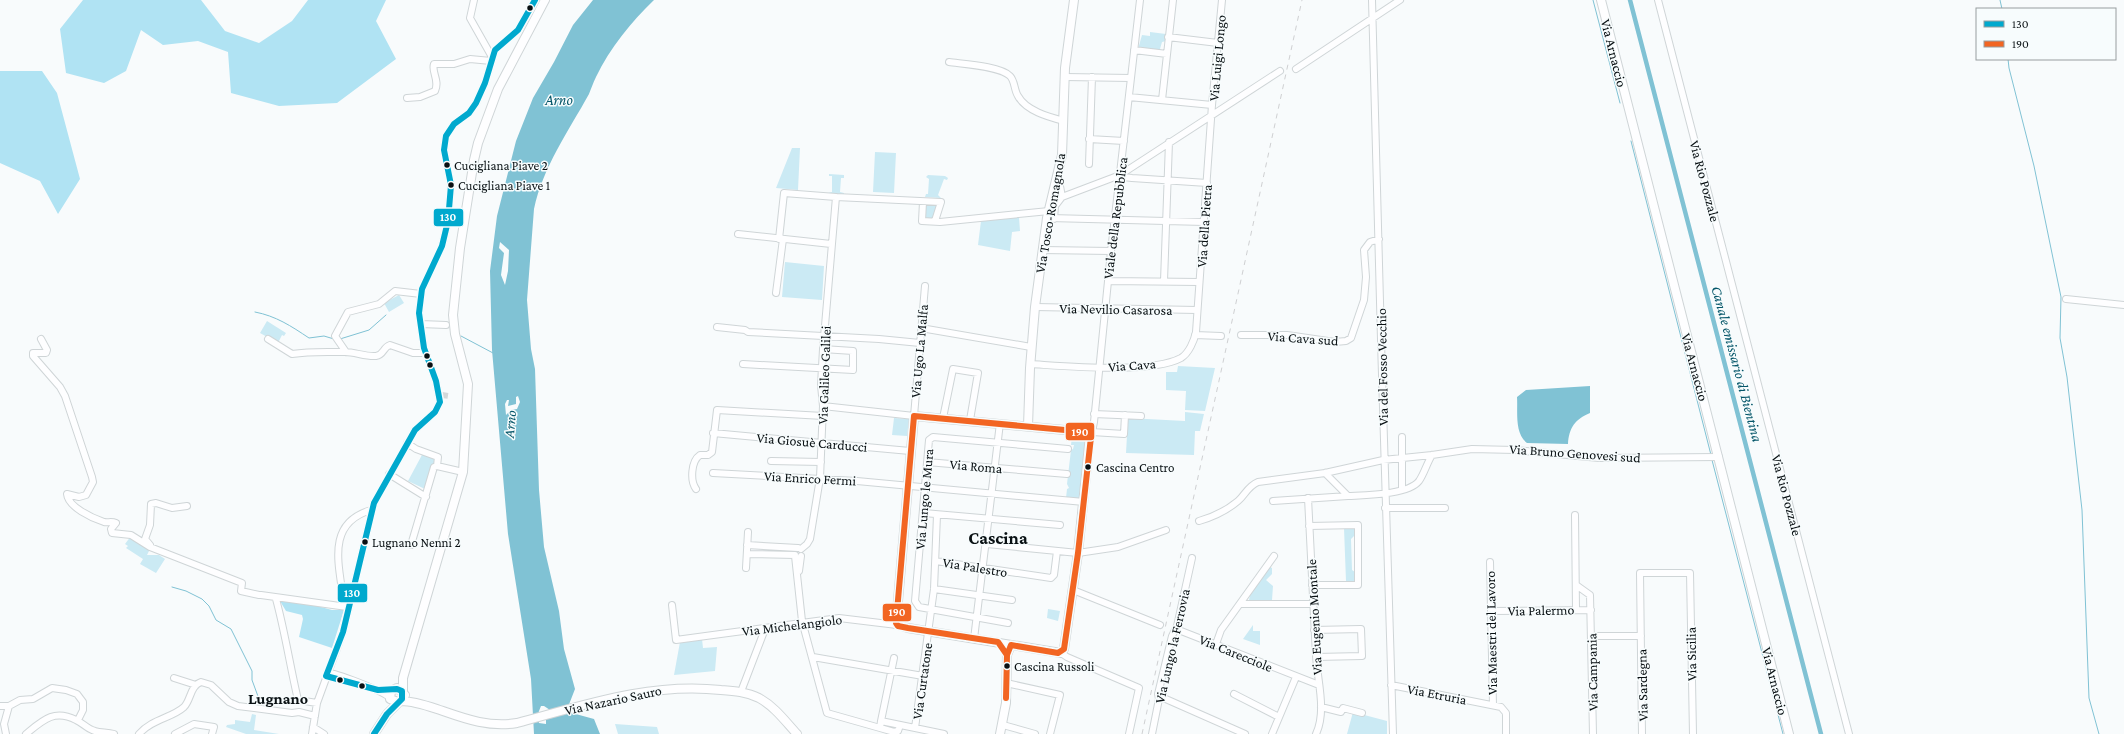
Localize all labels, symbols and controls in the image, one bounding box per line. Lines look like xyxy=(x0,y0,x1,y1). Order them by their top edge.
unlabelled marker xyxy=(525,3,535,13)
legend xyxy=(1976,8,2116,60)
street label: Via Luigi Longo xyxy=(1205,14,1229,102)
street label: Via Arnaccio xyxy=(1598,17,1630,89)
text: 130 xyxy=(2012,17,2029,31)
text: 190 xyxy=(2012,37,2029,51)
water label: Arno xyxy=(544,92,573,108)
street label: Via Rio Pozzale xyxy=(1686,139,1724,223)
street label: Via Tosco-Romagnola xyxy=(1032,151,1069,274)
street label: Viale della Repubblica xyxy=(1100,156,1130,280)
place label: Cucigliana Piave 2 xyxy=(454,158,548,173)
marker: Cucigliana Piave 2 xyxy=(442,160,452,170)
place label: Cucigliana Piave 1 xyxy=(458,178,550,193)
marker: Cucigliana Piave 1 xyxy=(446,180,456,190)
street label: Via della Pietra xyxy=(1193,183,1215,268)
line badge: 130 xyxy=(433,208,464,227)
text: 130 xyxy=(440,211,456,223)
water label: Canale emissario di Bientina xyxy=(1708,284,1766,444)
street label: Via Nevilio Casarosa xyxy=(1059,300,1173,318)
street label: Via Ugo La Malfa xyxy=(907,303,931,399)
street label: Via del Fosso Vecchio xyxy=(1373,308,1391,426)
street label: Via Galileo Galilei xyxy=(814,325,834,425)
street label: Via Cava sud xyxy=(1267,328,1340,348)
street label: Via Arnaccio xyxy=(1678,331,1712,403)
unlabelled marker xyxy=(422,351,432,361)
street label: Via Cava xyxy=(1108,355,1157,375)
unlabelled marker xyxy=(425,360,435,370)
water label: Arno xyxy=(501,410,519,439)
line badge: 190 xyxy=(1065,422,1095,441)
text: 190 xyxy=(1072,426,1089,438)
street label: Via Giosuè Carducci xyxy=(756,429,868,455)
street label: Via Bruno Genovesi sud xyxy=(1509,440,1642,466)
street label: Via Lungo le Mura xyxy=(912,447,936,550)
street label: Via Rio Pozzale xyxy=(1768,453,1806,537)
street label: Via Roma xyxy=(949,456,1004,476)
place label: Cascina Centro xyxy=(1096,460,1174,475)
marker: Cascina Centro xyxy=(1083,462,1093,472)
street label: Via Enrico Fermi xyxy=(764,468,857,488)
district label: Cascina xyxy=(968,528,1028,548)
place label: Lugnano Nenni 2 xyxy=(372,535,461,550)
marker: Lugnano Nenni 2 xyxy=(360,537,370,547)
street label: Via Palestro xyxy=(941,554,1009,580)
street label: Via Eugenio Montale xyxy=(1303,559,1325,675)
street label: Via Maestri del Lavoro xyxy=(1482,571,1500,695)
line badge: 130 xyxy=(337,583,368,603)
text: 130 xyxy=(344,587,360,599)
street label: Via Lungo la Ferrovia xyxy=(1151,587,1193,705)
street label: Via Palermo xyxy=(1507,601,1575,619)
line badge: 190 xyxy=(882,603,912,622)
text: 190 xyxy=(889,606,906,618)
street label: Via Michelangiolo xyxy=(741,611,843,639)
street label: Via Sicilia xyxy=(1683,626,1699,681)
street label: Via Carecciole xyxy=(1197,631,1275,675)
street label: Via Campania xyxy=(1583,632,1601,711)
street label: Via Curtatone xyxy=(909,642,935,720)
street label: Via Arnaccio xyxy=(1759,645,1791,717)
street label: Via Sardegna xyxy=(1633,648,1651,721)
place label: Cascina Russoli xyxy=(1014,659,1095,674)
marker: Cascina Russoli xyxy=(1002,661,1012,671)
unlabelled marker xyxy=(335,675,345,685)
street label: Via Etruria xyxy=(1406,680,1469,708)
unlabelled marker xyxy=(357,681,367,691)
street label: Via Nazario Sauro xyxy=(563,682,663,718)
district label: Lugnano xyxy=(248,690,308,707)

